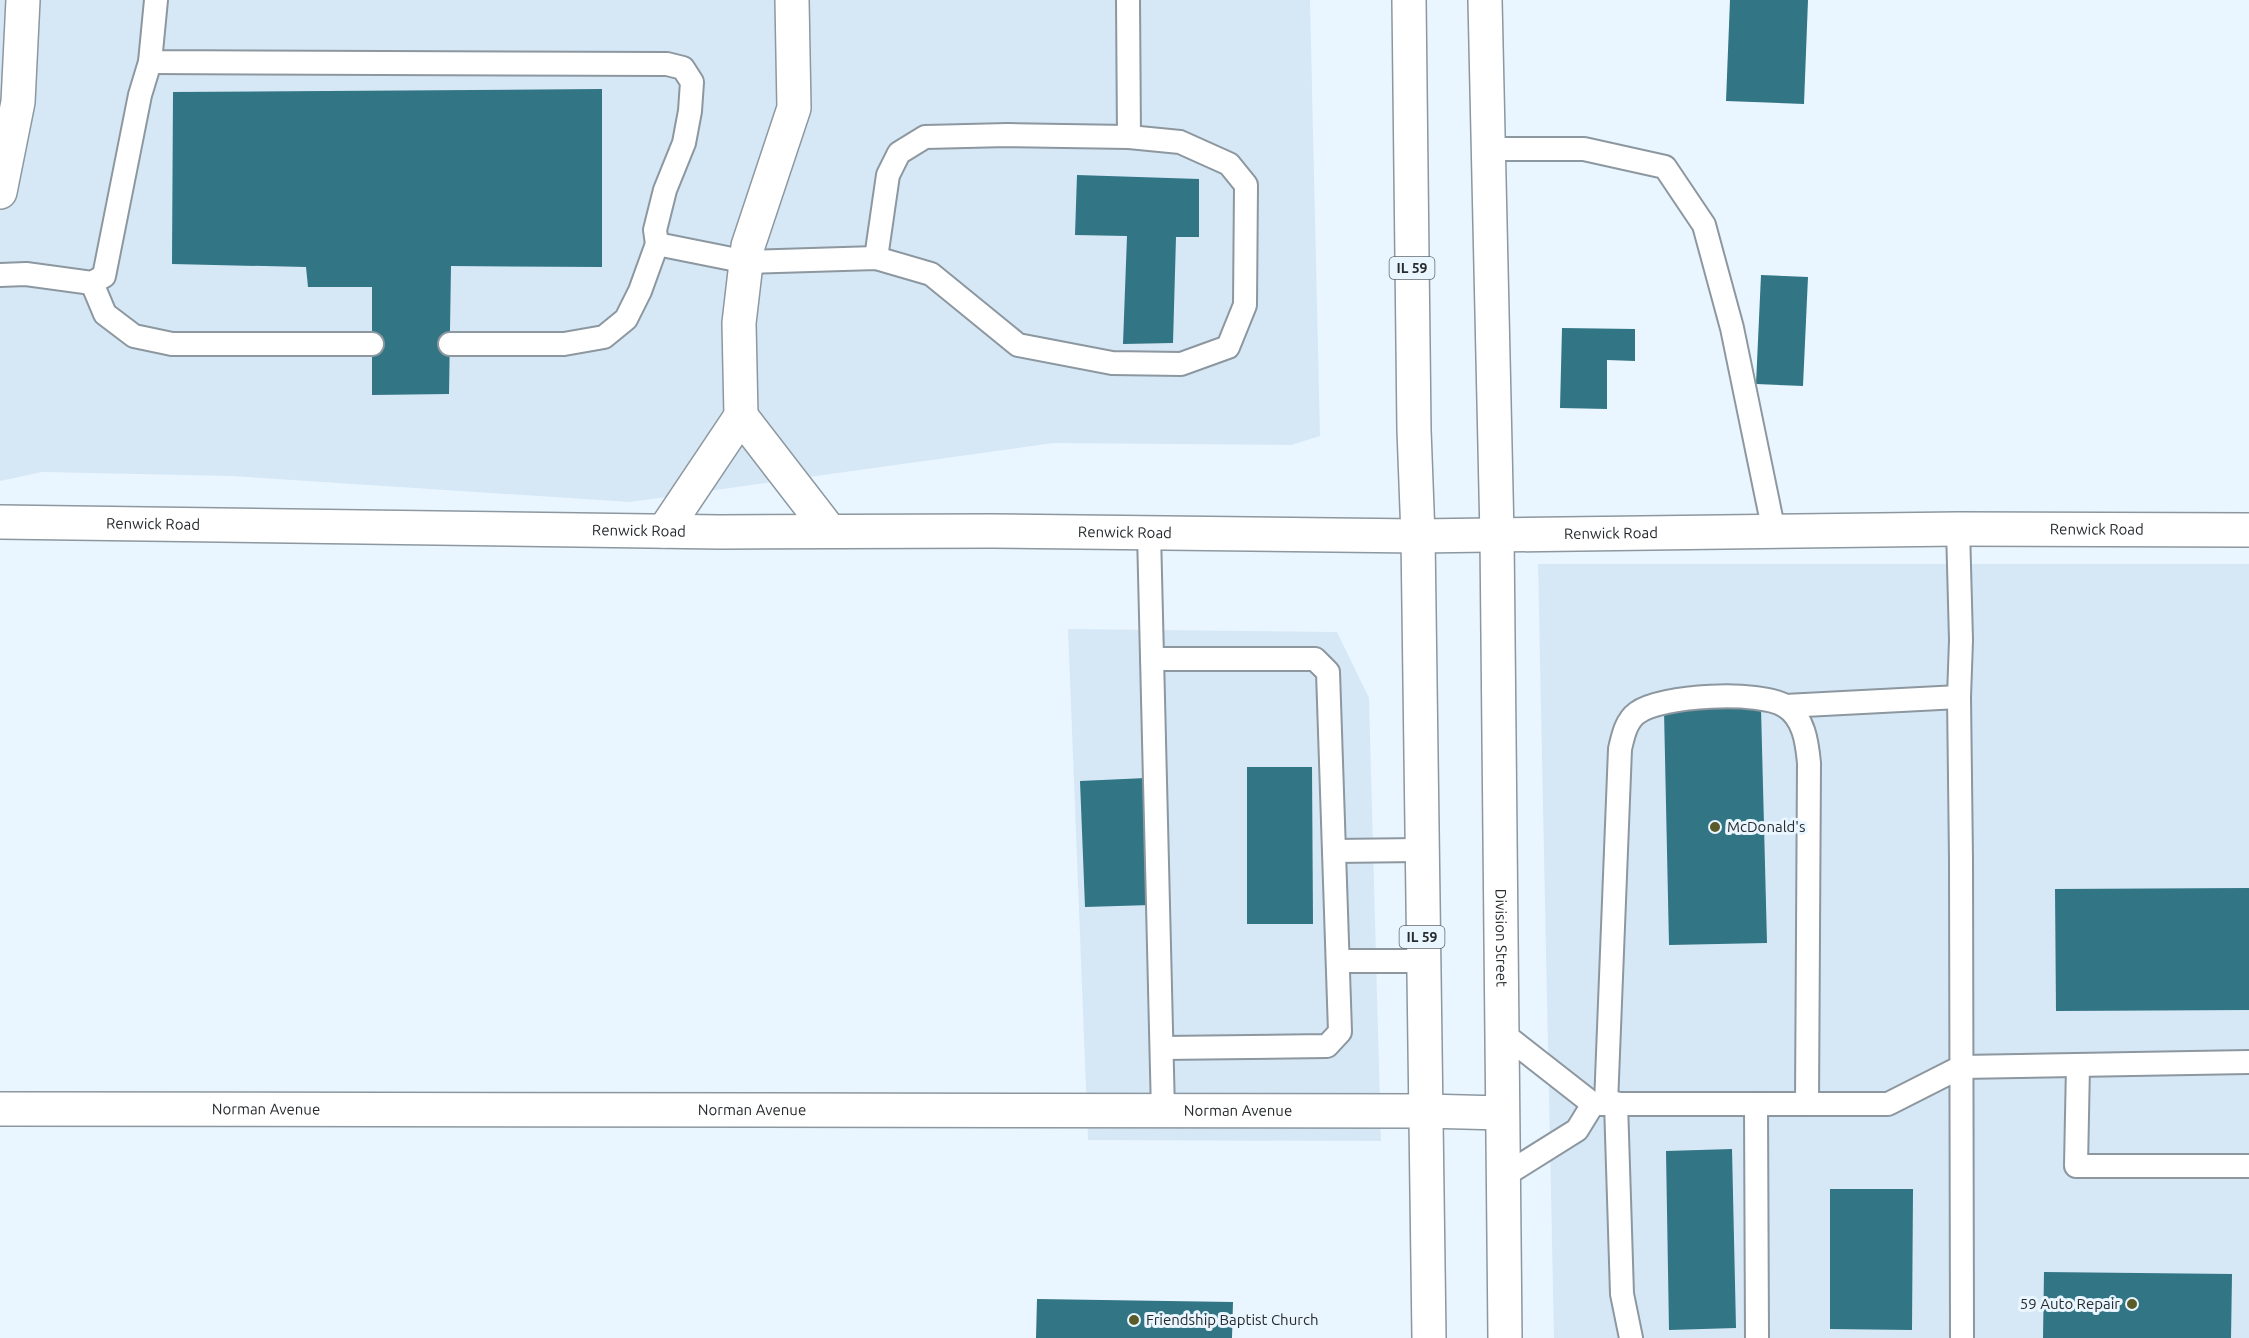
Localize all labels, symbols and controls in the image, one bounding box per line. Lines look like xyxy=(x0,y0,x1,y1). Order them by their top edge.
road number: IL 59 xyxy=(1390,257,1434,279)
street label: Renwick Road xyxy=(106,514,200,533)
street label: Renwick Road xyxy=(2050,520,2144,538)
street label: Renwick Road xyxy=(592,521,686,540)
street label: Renwick Road xyxy=(1078,523,1172,541)
street label: Renwick Road xyxy=(1564,524,1658,542)
place label: McDonald's xyxy=(1727,818,1805,835)
marker: McDonald's xyxy=(1708,820,1722,834)
street label: Division Street xyxy=(1493,889,1510,987)
road number: IL 59 xyxy=(1400,926,1444,948)
street label: Norman Avenue xyxy=(212,1100,320,1117)
street label: Norman Avenue xyxy=(698,1101,806,1118)
street label: Norman Avenue xyxy=(1184,1102,1292,1119)
place label: 59 Auto Repair xyxy=(2020,1295,2120,1312)
marker: 59 Auto Repair xyxy=(2125,1297,2139,1311)
place label: Friendship Baptist Church xyxy=(1146,1311,1318,1328)
marker: Friendship Baptist Church xyxy=(1127,1313,1141,1327)

